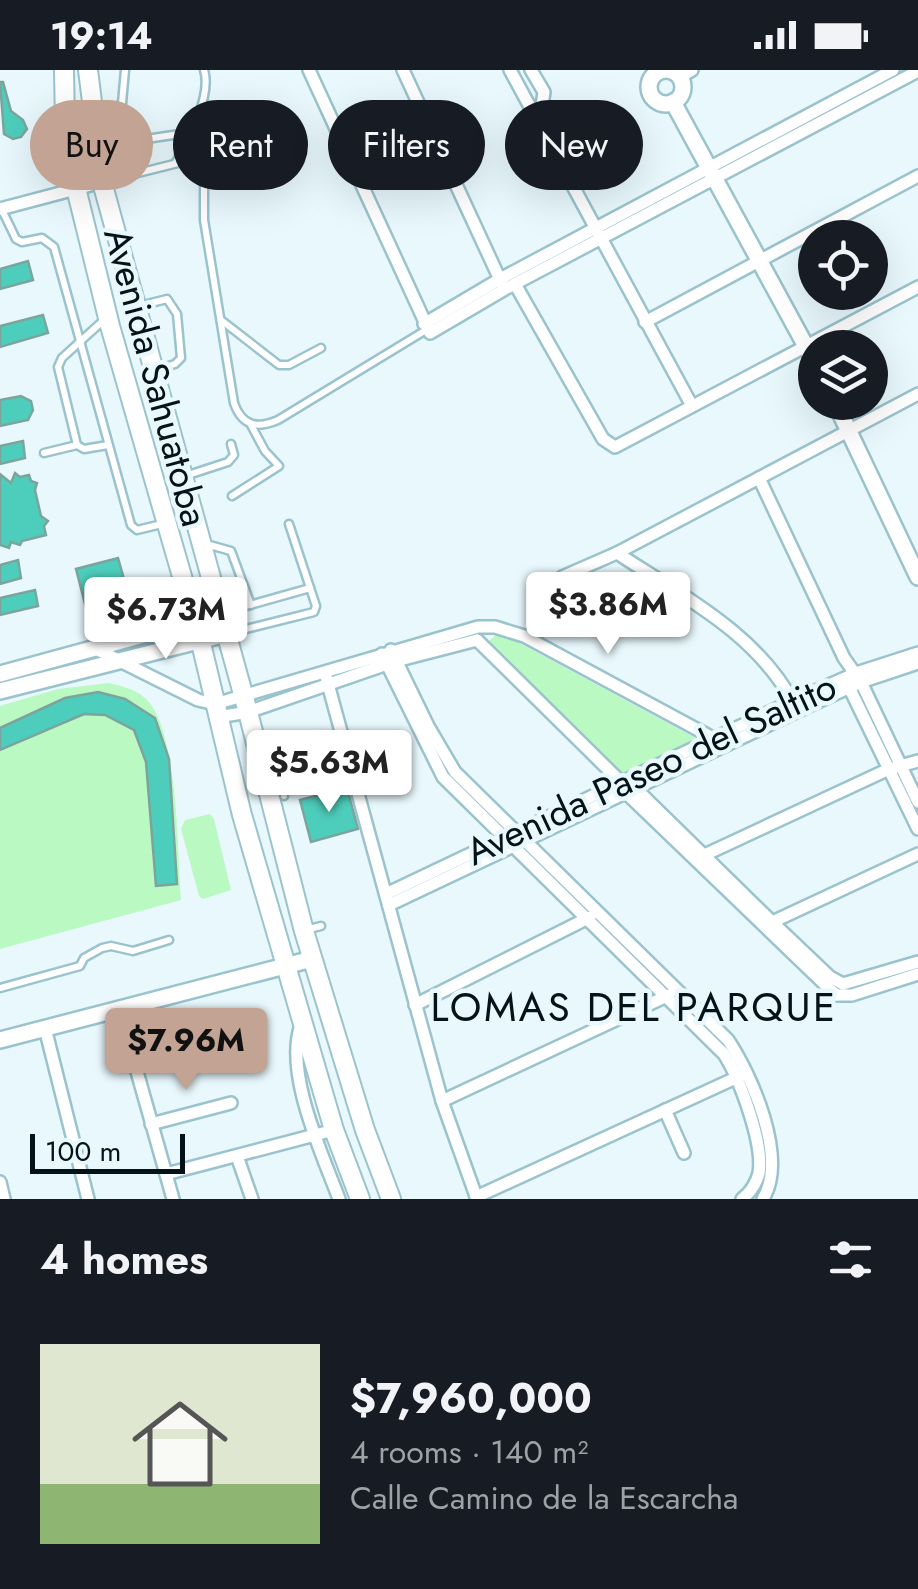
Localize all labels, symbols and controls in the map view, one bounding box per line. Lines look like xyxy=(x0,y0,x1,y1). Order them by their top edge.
text: 19:14 xyxy=(50,8,153,63)
chip: Buy xyxy=(30,100,153,190)
chip: Rent xyxy=(173,100,308,190)
chip: Filters xyxy=(328,100,485,190)
chip: New xyxy=(505,100,643,190)
map controls xyxy=(798,220,888,420)
button: locate xyxy=(798,220,888,310)
street label: Avenida Sahuatoba xyxy=(90,221,223,532)
button: layers xyxy=(798,330,888,420)
pin: $3.86M xyxy=(527,572,689,657)
pin: $6.73M xyxy=(85,577,247,662)
text: $3.86M xyxy=(548,581,668,627)
text: $6.73M xyxy=(106,586,226,632)
street label: Avenida Paseo del Saltito xyxy=(456,658,845,879)
pin: $5.63M xyxy=(248,730,410,815)
text: $5.63M xyxy=(269,739,389,785)
district label: LOMAS DEL PARQUE xyxy=(431,978,837,1036)
pin: $7.96M xyxy=(105,1008,267,1093)
text: $7.96M xyxy=(127,1017,245,1063)
scale bar xyxy=(30,1129,185,1174)
text: 100 m xyxy=(45,1131,121,1172)
text: 4 homes xyxy=(40,1229,208,1290)
icon: filters xyxy=(823,1232,878,1287)
text: $7,960,000 xyxy=(350,1368,592,1429)
icon: home xyxy=(120,1384,240,1504)
text: 4 rooms · 140 m² xyxy=(350,1429,588,1475)
text: Calle Camino de la Escarcha xyxy=(350,1475,738,1521)

